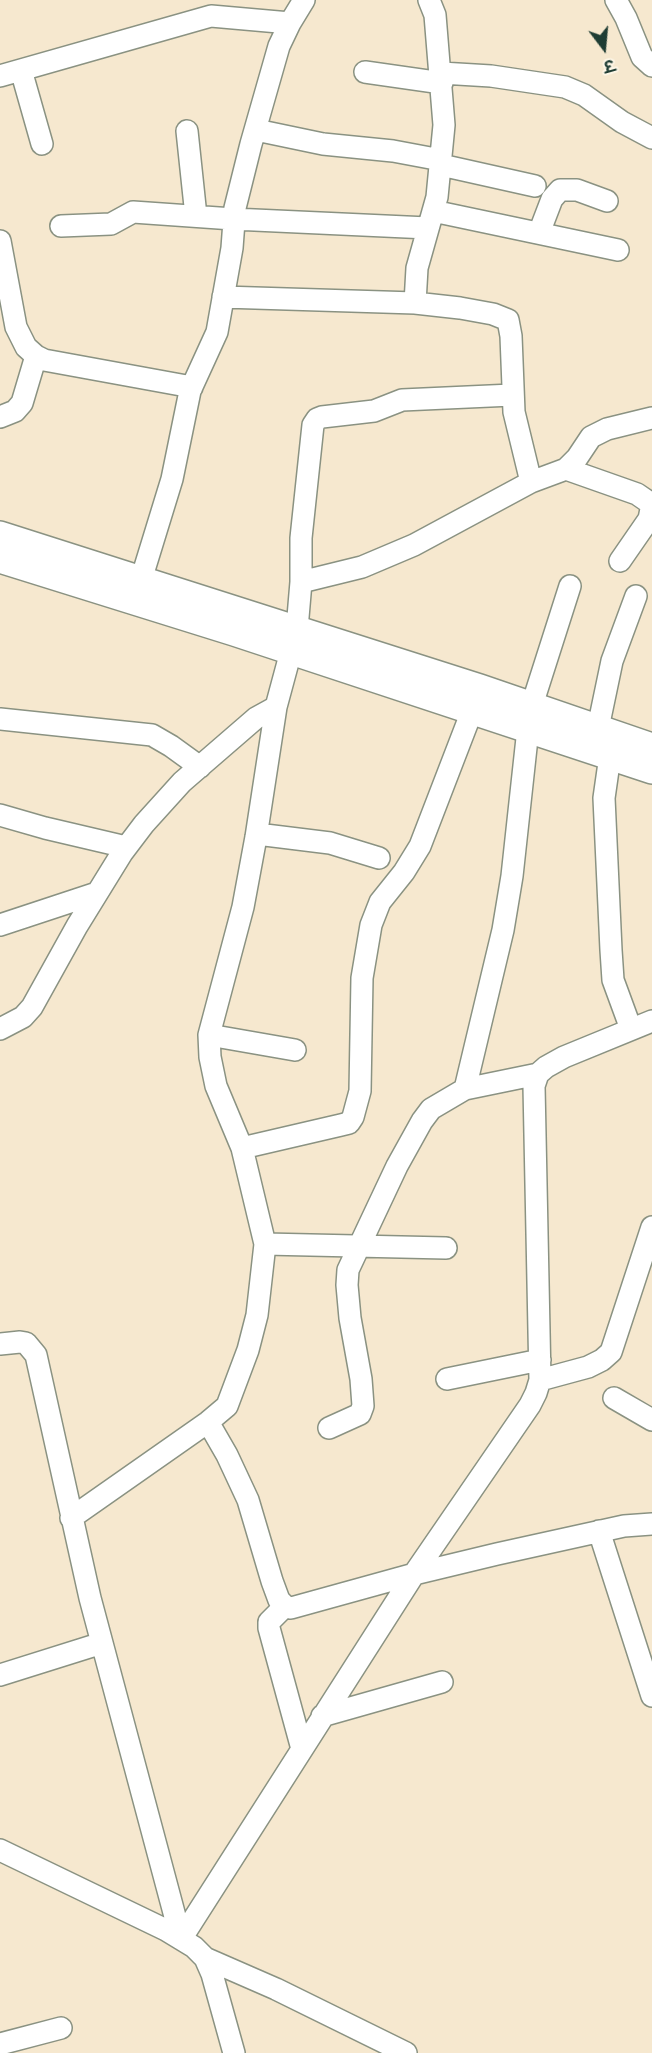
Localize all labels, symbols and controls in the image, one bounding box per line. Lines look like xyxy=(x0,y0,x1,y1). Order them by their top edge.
north arrow xyxy=(574,18,634,78)
text: उ xyxy=(601,55,617,76)

